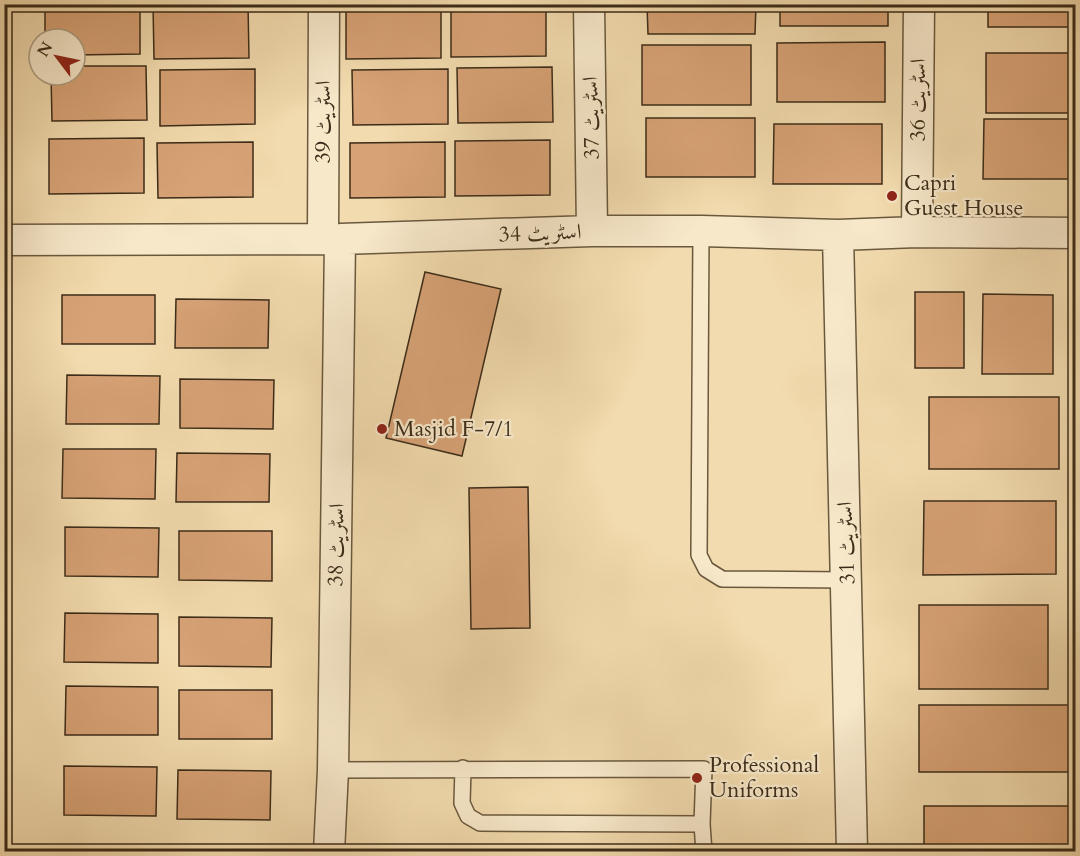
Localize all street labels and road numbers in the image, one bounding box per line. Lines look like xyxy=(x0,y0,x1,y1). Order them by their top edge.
street label: اسٹریٹ 36 xyxy=(903,58,933,142)
street label: اسٹریٹ 37 xyxy=(575,76,607,160)
street label: اسٹریٹ 39 xyxy=(308,80,338,164)
street label: اسٹریٹ 34 xyxy=(498,217,582,249)
street label: اسٹریٹ 31 xyxy=(830,501,862,585)
street label: اسٹریٹ 38 xyxy=(320,503,352,587)

